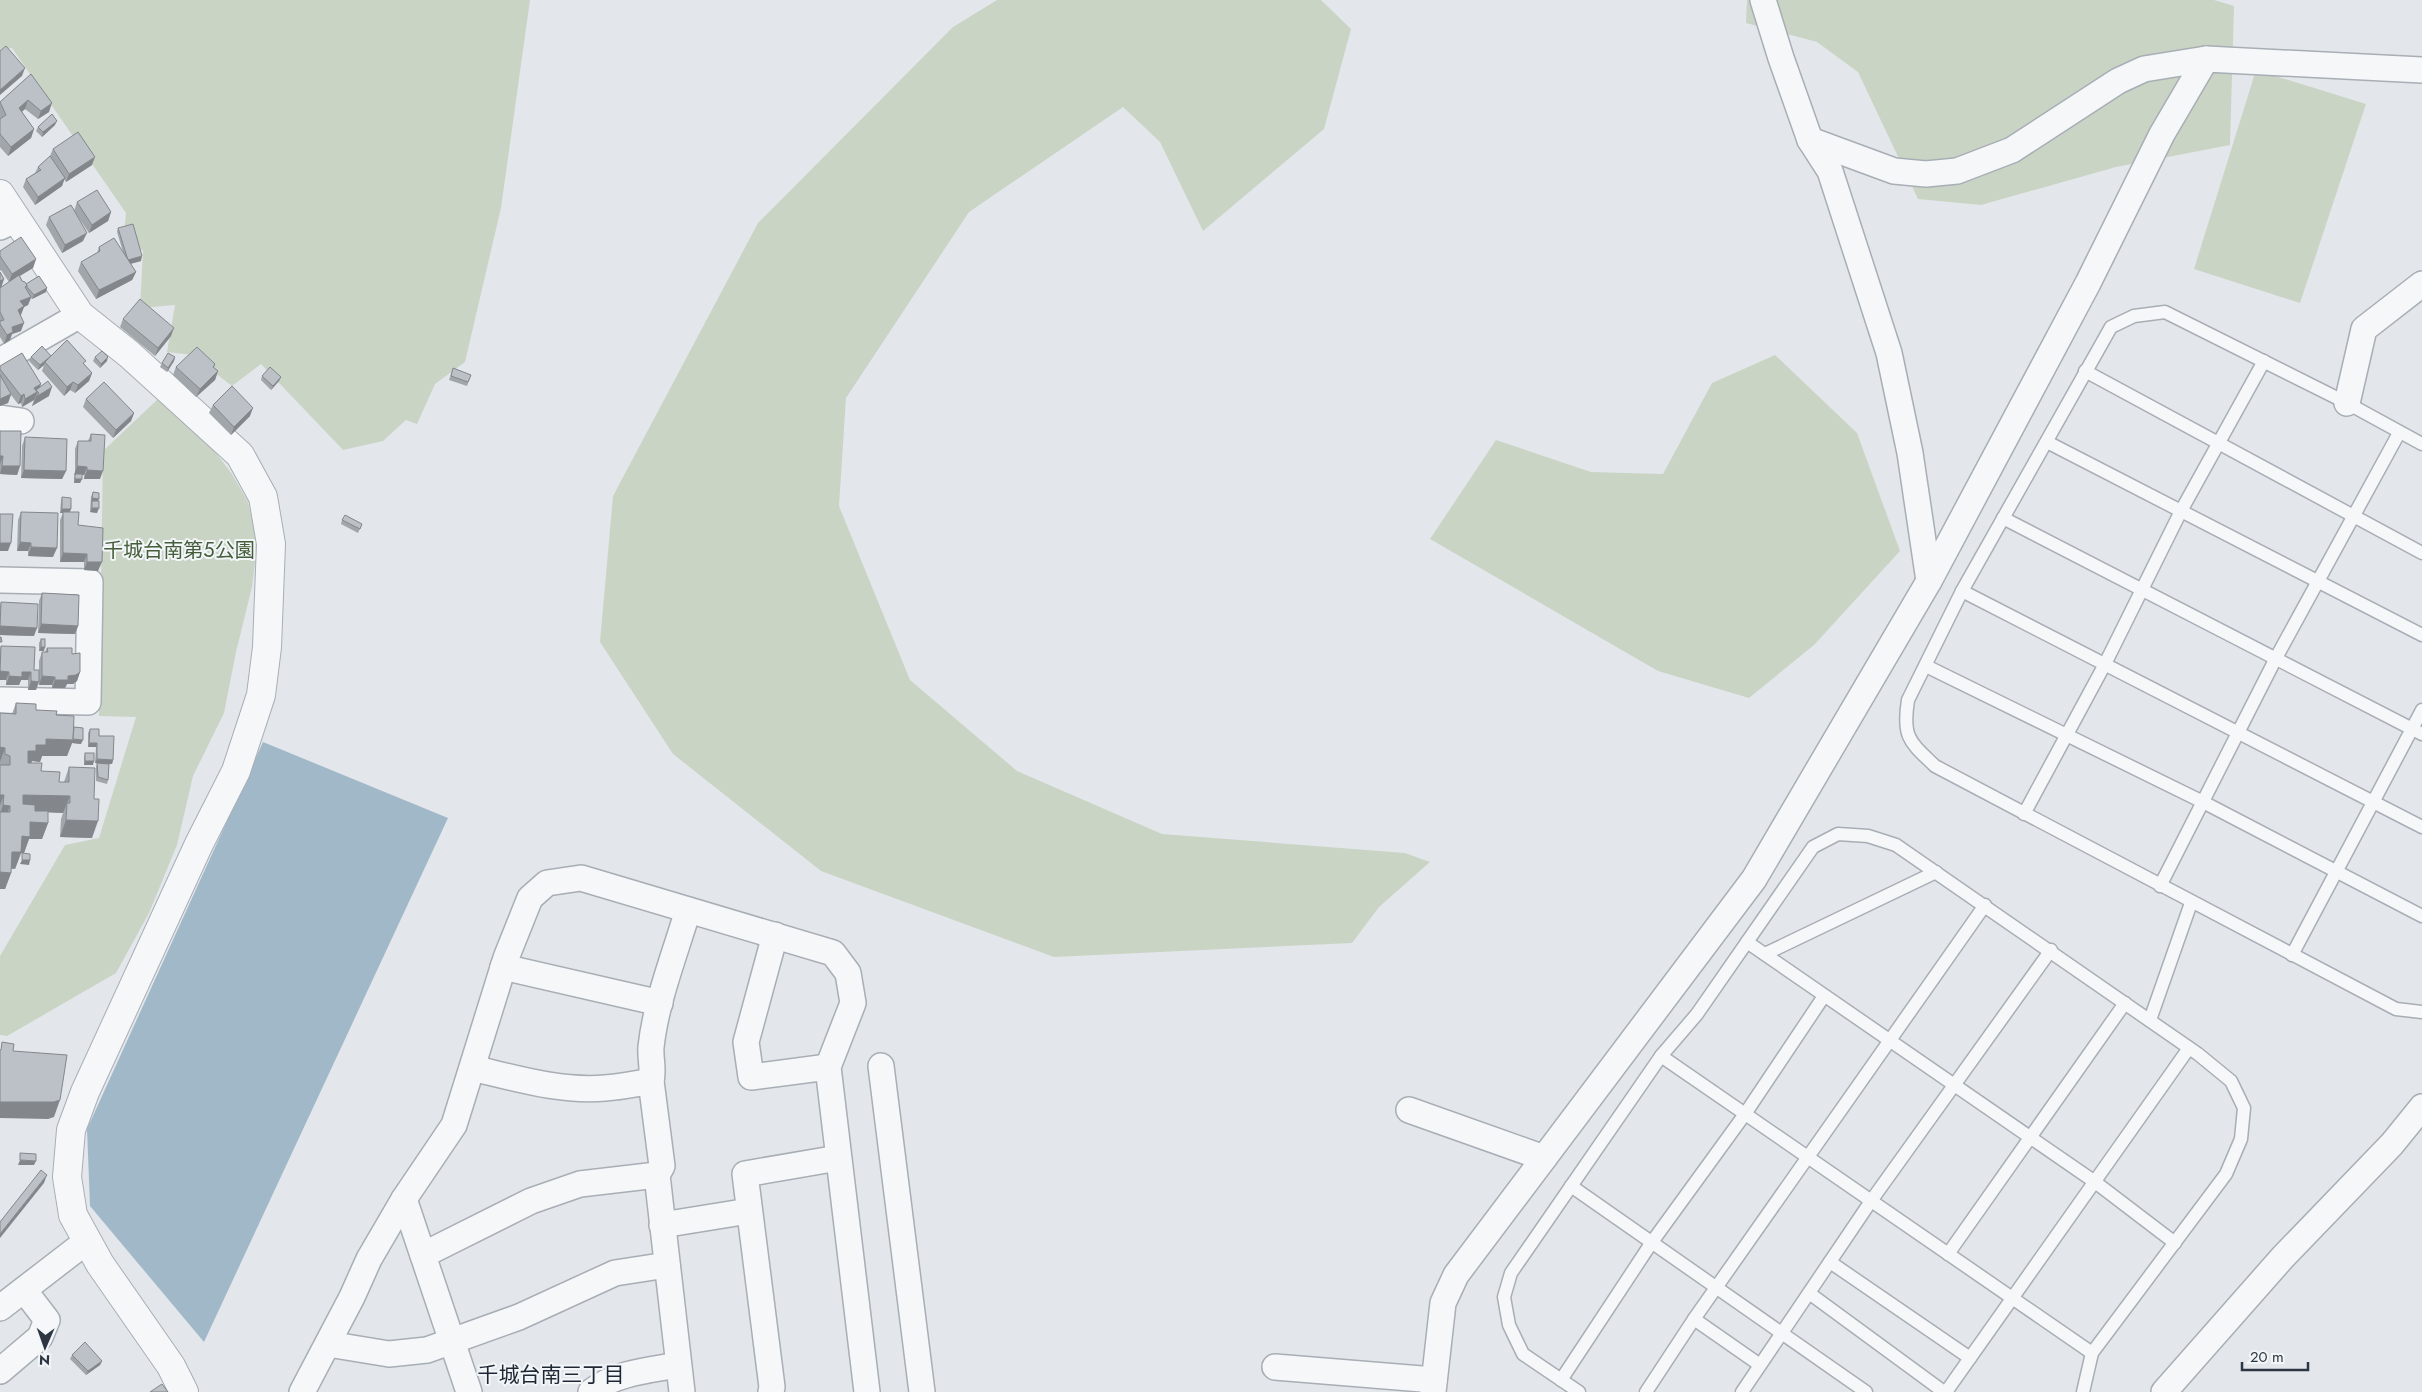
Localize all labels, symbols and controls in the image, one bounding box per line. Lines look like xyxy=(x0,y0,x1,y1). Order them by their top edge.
park label: 千城台南第5公園 xyxy=(103,536,255,565)
north arrow xyxy=(20,1322,70,1372)
scale bar xyxy=(2242,1340,2308,1372)
text: 20 m xyxy=(2250,1346,2284,1368)
text: N xyxy=(39,1350,50,1370)
district label: 千城台南三丁目 xyxy=(478,1360,625,1390)

